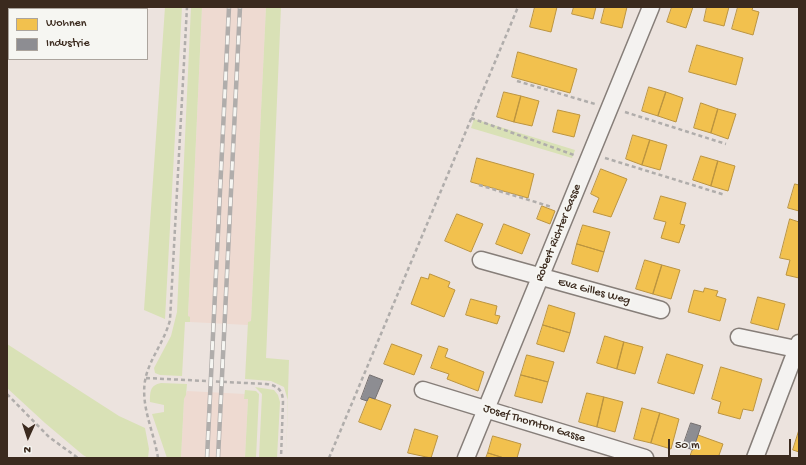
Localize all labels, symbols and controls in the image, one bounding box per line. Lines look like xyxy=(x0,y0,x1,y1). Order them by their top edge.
legend xyxy=(8,8,148,60)
text: Wohnen xyxy=(46,17,86,31)
text: Industrie xyxy=(46,37,90,51)
street label: Robert Richter Gasse xyxy=(533,182,585,284)
street label: Eva Gilles Weg xyxy=(556,275,632,309)
street label: Josef Thornton Gasse xyxy=(481,402,587,446)
north arrow xyxy=(8,417,48,457)
scale bar xyxy=(670,431,793,457)
text: 50 m xyxy=(675,439,700,453)
text: N xyxy=(23,443,31,455)

